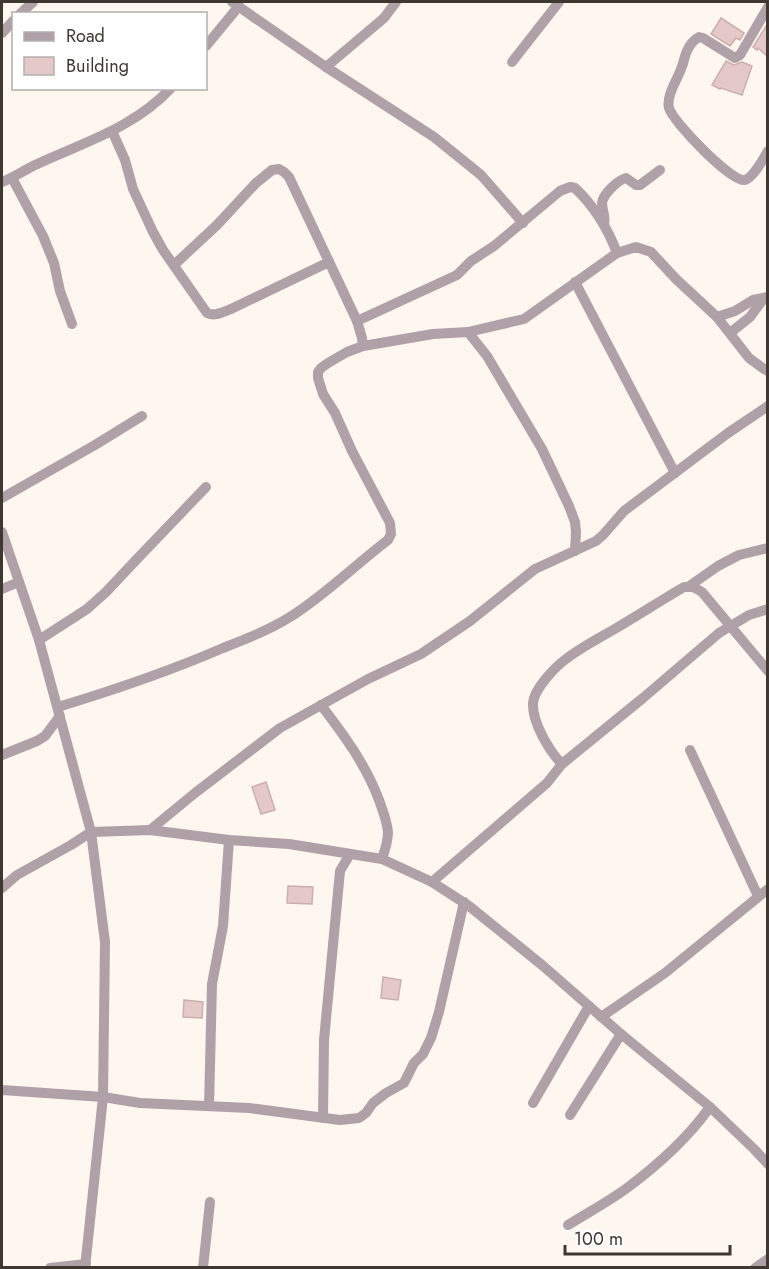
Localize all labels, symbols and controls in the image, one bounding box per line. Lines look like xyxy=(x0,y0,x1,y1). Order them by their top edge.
legend xyxy=(12,12,207,90)
text: Road xyxy=(66,23,105,49)
text: Building xyxy=(66,53,129,79)
scale bar xyxy=(565,1218,730,1256)
text: 100 m xyxy=(574,1226,623,1252)

